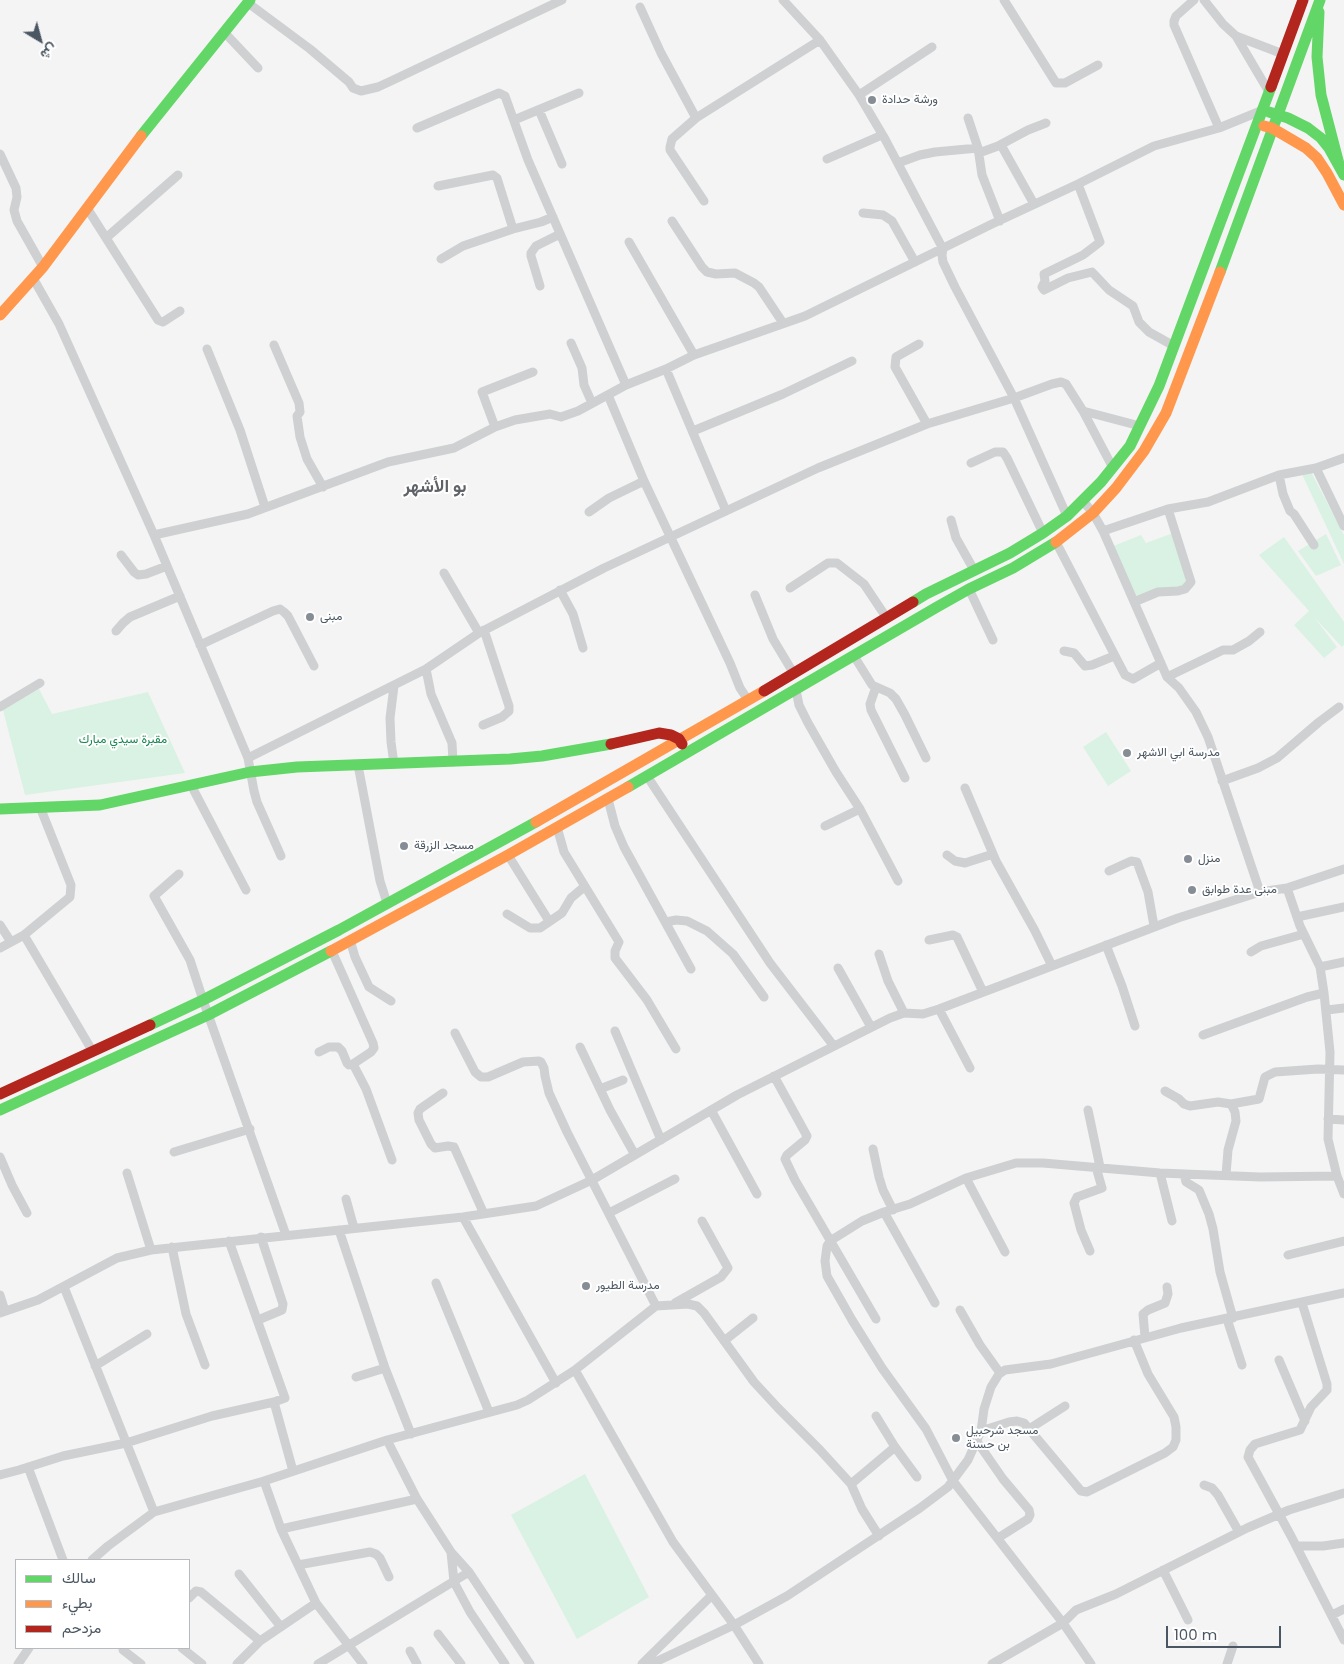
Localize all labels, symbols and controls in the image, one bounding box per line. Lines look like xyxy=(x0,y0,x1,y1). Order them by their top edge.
north arrow xyxy=(15,15,65,65)
text: ش xyxy=(36,39,62,65)
place label: ورشة حدادة xyxy=(882,93,938,107)
marker: ورشة حدادة xyxy=(866,94,878,106)
district label: بو الأشهر xyxy=(403,476,467,498)
place label: مبنى xyxy=(320,610,342,624)
marker: مبنى xyxy=(304,611,316,623)
park label: مقبرة سيدي مبارك xyxy=(79,733,167,747)
place label: مدرسة ابي الاشهر xyxy=(1137,746,1220,760)
marker: مدرسة ابي الاشهر xyxy=(1121,747,1133,759)
place label: مسجد الزرقة xyxy=(414,839,474,853)
marker: مسجد الزرقة xyxy=(398,840,410,852)
place label: منزل xyxy=(1198,852,1220,866)
marker: منزل xyxy=(1182,853,1194,865)
place label: مبنى عدة طوابق xyxy=(1202,883,1277,897)
marker: مبنى عدة طوابق xyxy=(1186,884,1198,896)
place label: مدرسة الطيور xyxy=(596,1279,660,1293)
marker: مدرسة الطيور xyxy=(580,1280,592,1292)
place label: مسجد شرحبيل بن حسنة xyxy=(966,1424,1038,1452)
marker: مسجد شرحبيل بن حسنة xyxy=(950,1432,962,1444)
legend xyxy=(15,1559,190,1649)
text: سالك xyxy=(62,1567,96,1588)
text: بطيء xyxy=(62,1592,92,1613)
scale bar xyxy=(1169,1616,1284,1648)
text: مزدحم xyxy=(62,1617,101,1638)
text: 100 m xyxy=(1174,1624,1217,1645)

